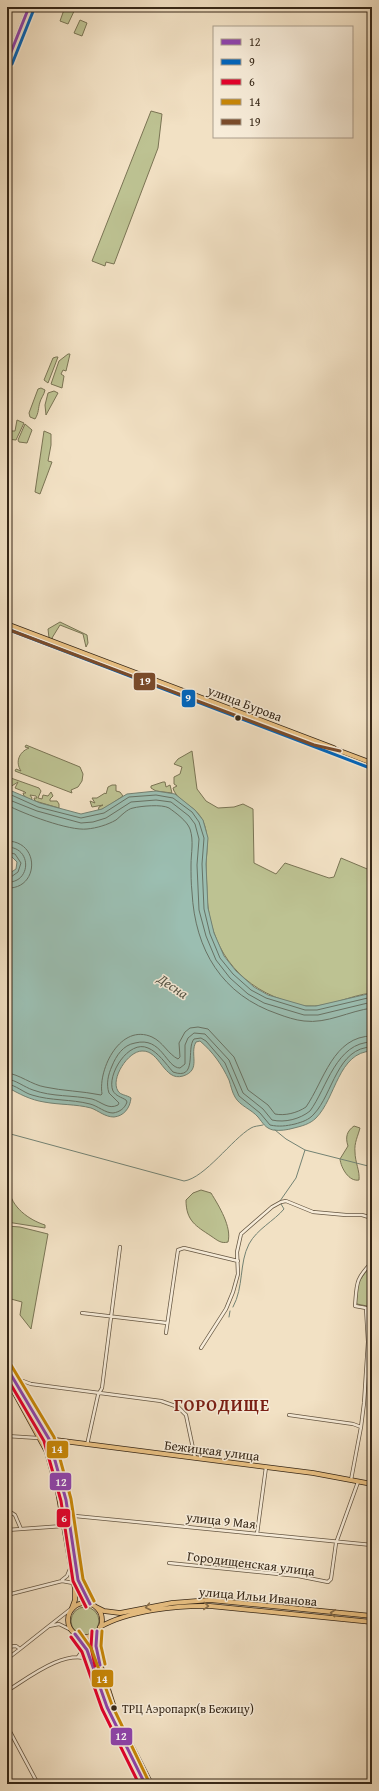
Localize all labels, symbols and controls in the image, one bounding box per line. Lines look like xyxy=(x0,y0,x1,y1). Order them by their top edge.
legend xyxy=(213,26,353,138)
text: 12 xyxy=(249,33,261,50)
text: 9 xyxy=(249,53,255,70)
text: 6 xyxy=(249,73,255,90)
text: 14 xyxy=(249,93,261,110)
text: 19 xyxy=(249,113,261,130)
line badge: 19 xyxy=(133,672,156,691)
text: 19 xyxy=(139,673,151,689)
street label: улица Бурова xyxy=(204,680,285,727)
line badge: 9 xyxy=(181,689,196,708)
text: 9 xyxy=(185,690,191,706)
unlabelled marker xyxy=(233,713,243,723)
water label: Десна xyxy=(153,968,193,1004)
district label: ГОРОДИЩЕ xyxy=(174,1392,270,1417)
street label: Бежицкая улица xyxy=(163,1435,261,1466)
line badge: 14 xyxy=(46,1440,69,1459)
text: 14 xyxy=(51,1441,63,1457)
line badge: 12 xyxy=(49,1472,72,1491)
text: 12 xyxy=(55,1474,67,1490)
street label: улица 9 Мая xyxy=(184,1507,257,1534)
line badge: 6 xyxy=(56,1508,71,1528)
text: 6 xyxy=(61,1510,67,1526)
street label: Городищенская улица xyxy=(186,1546,317,1581)
street label: улица Ильи Иванова xyxy=(197,1582,319,1611)
one-way arrow xyxy=(145,1602,151,1610)
one-way arrow xyxy=(203,1602,209,1610)
one-way arrow xyxy=(330,1608,336,1617)
line badge: 14 xyxy=(91,1669,114,1688)
text: 14 xyxy=(96,1671,108,1687)
place label: ТРЦ Аэропарк(в Бежицу) xyxy=(122,1700,254,1717)
marker: ТРЦ Аэропарк(в Бежицу) xyxy=(109,1703,119,1713)
line badge: 12 xyxy=(110,1727,133,1746)
text: 12 xyxy=(115,1728,127,1744)

